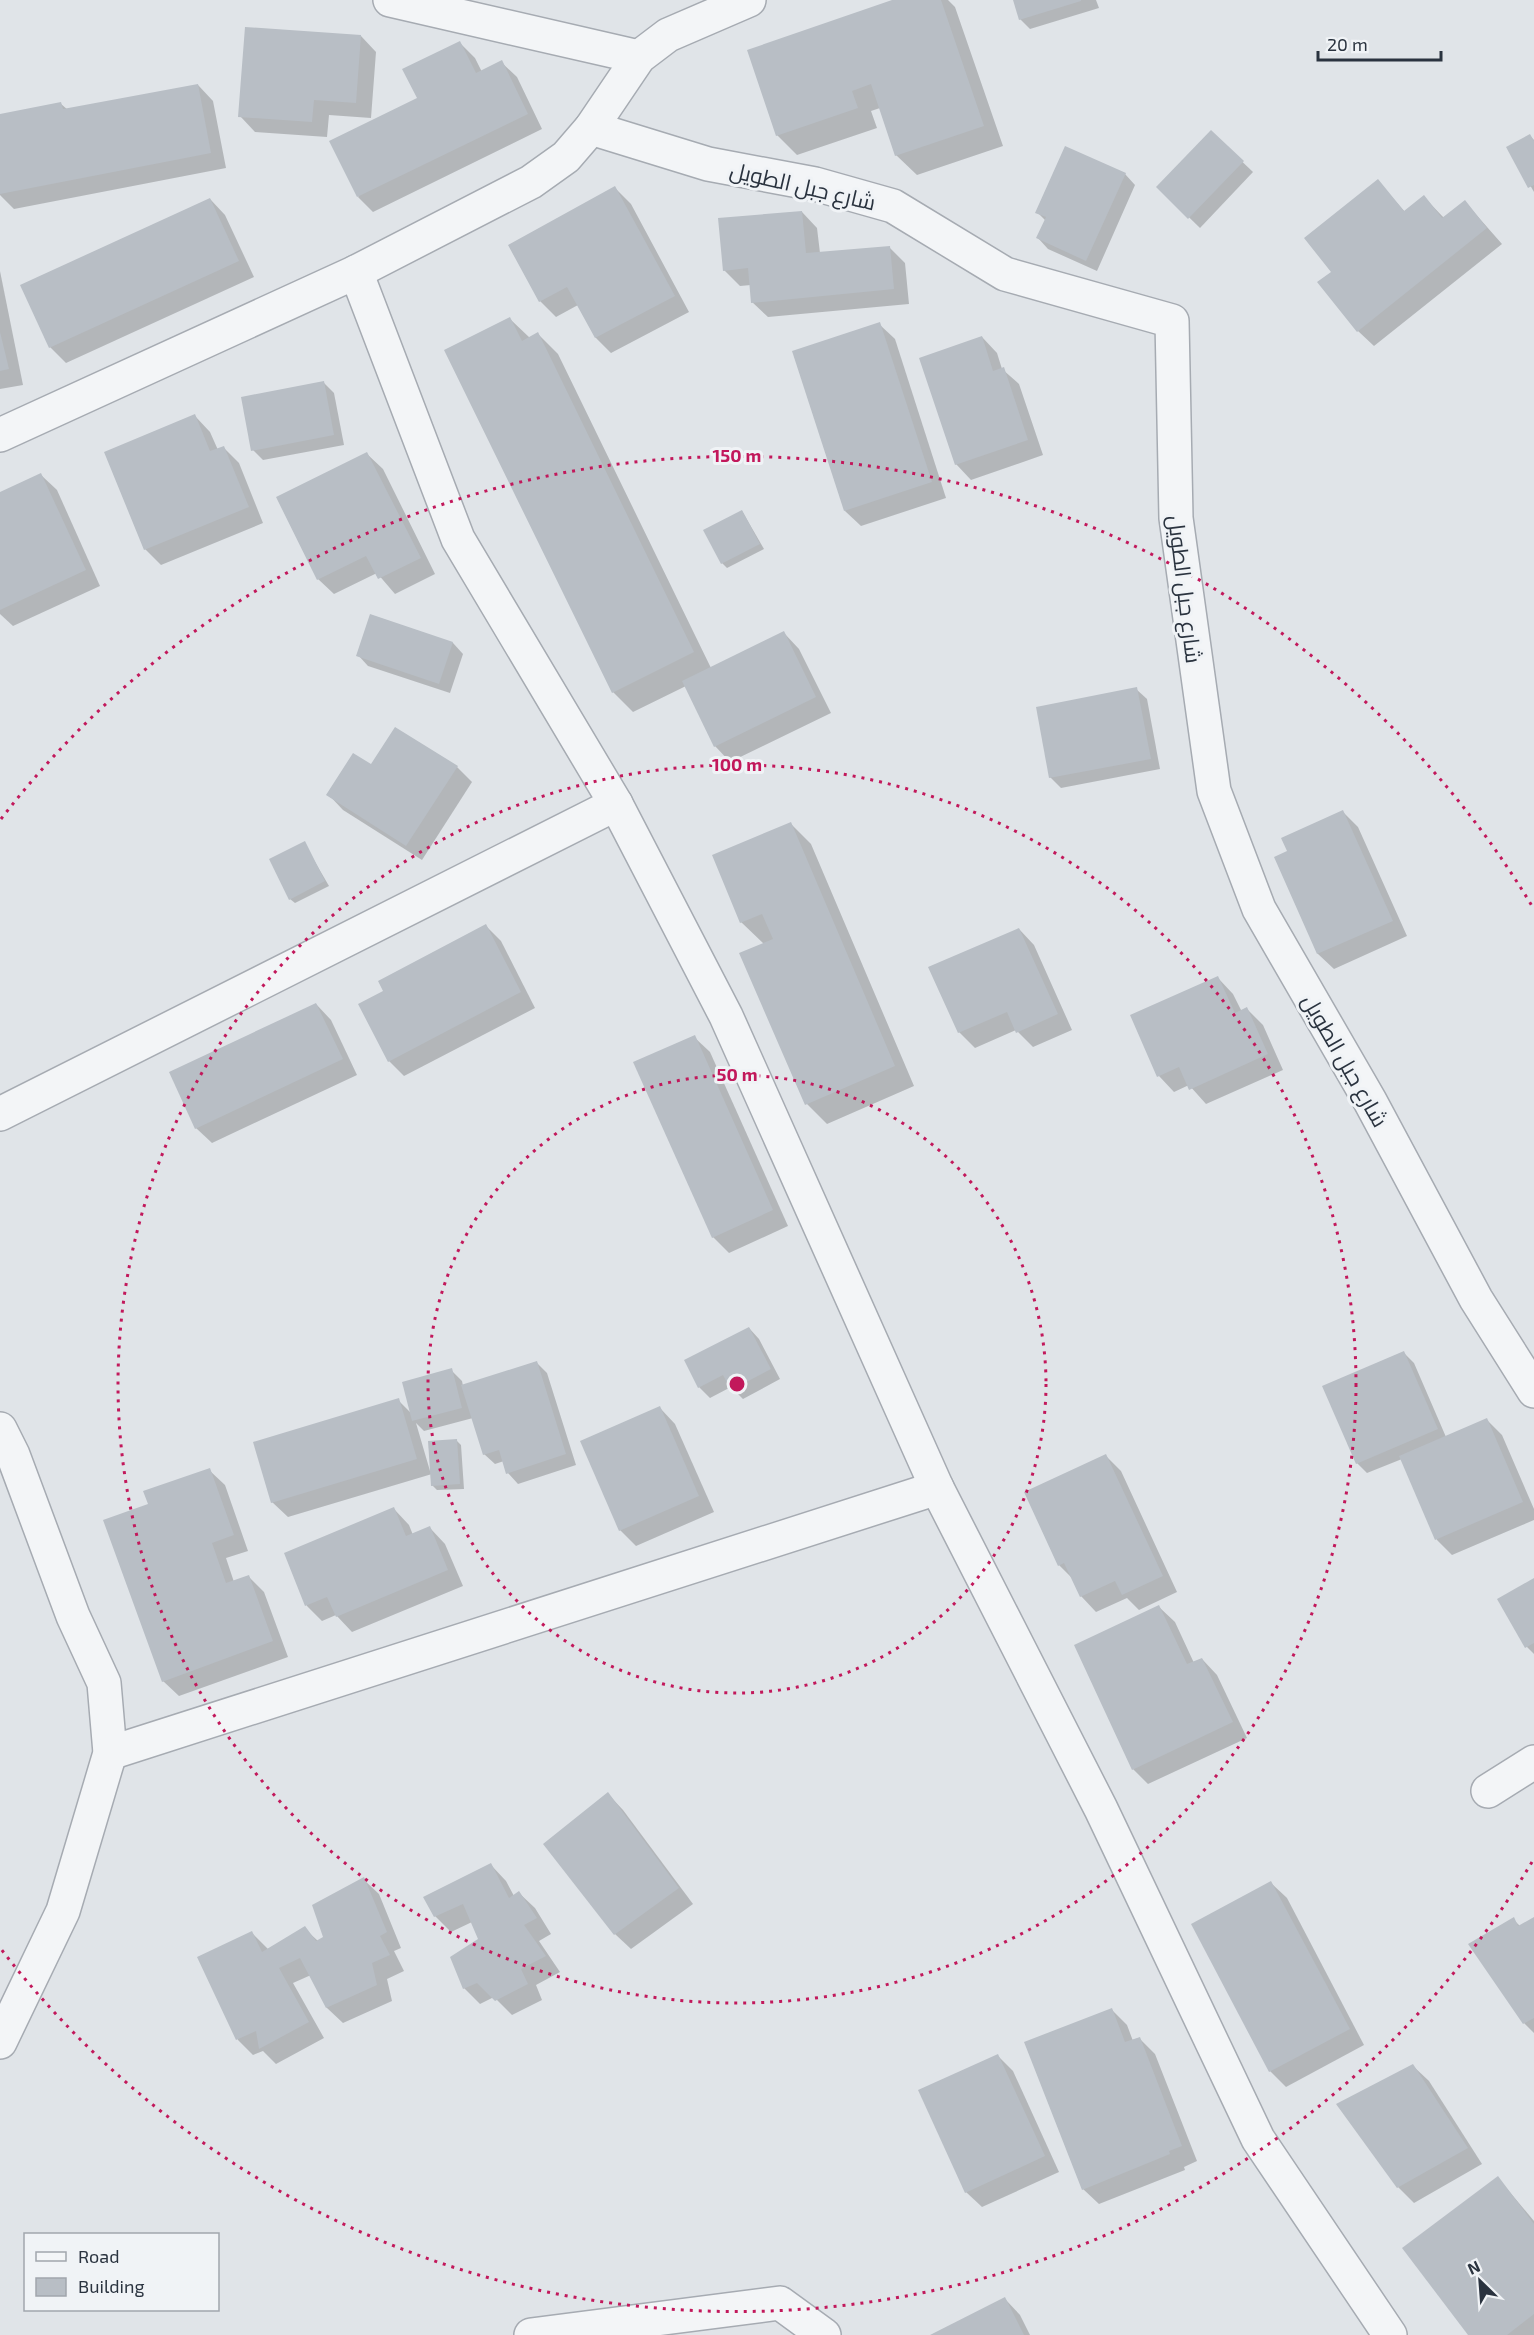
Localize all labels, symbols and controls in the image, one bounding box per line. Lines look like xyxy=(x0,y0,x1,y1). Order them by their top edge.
scale bar xyxy=(1318,24,1441,62)
text: 20 m xyxy=(1327,33,1368,55)
street label: شارع جبل الطويل xyxy=(727,156,878,217)
text: 150 m xyxy=(713,444,761,466)
street label: شارع جبل الطويل xyxy=(1161,514,1208,665)
text: 100 m xyxy=(712,753,762,775)
street label: شارع جبل الطويل xyxy=(1295,989,1394,1132)
text: 50 m xyxy=(716,1063,758,1085)
centre of rings xyxy=(727,1374,747,1394)
legend xyxy=(24,2233,219,2311)
text: Road xyxy=(78,2245,119,2267)
north arrow xyxy=(1450,2251,1510,2311)
text: N xyxy=(1464,2256,1483,2278)
text: Building xyxy=(78,2275,145,2297)

